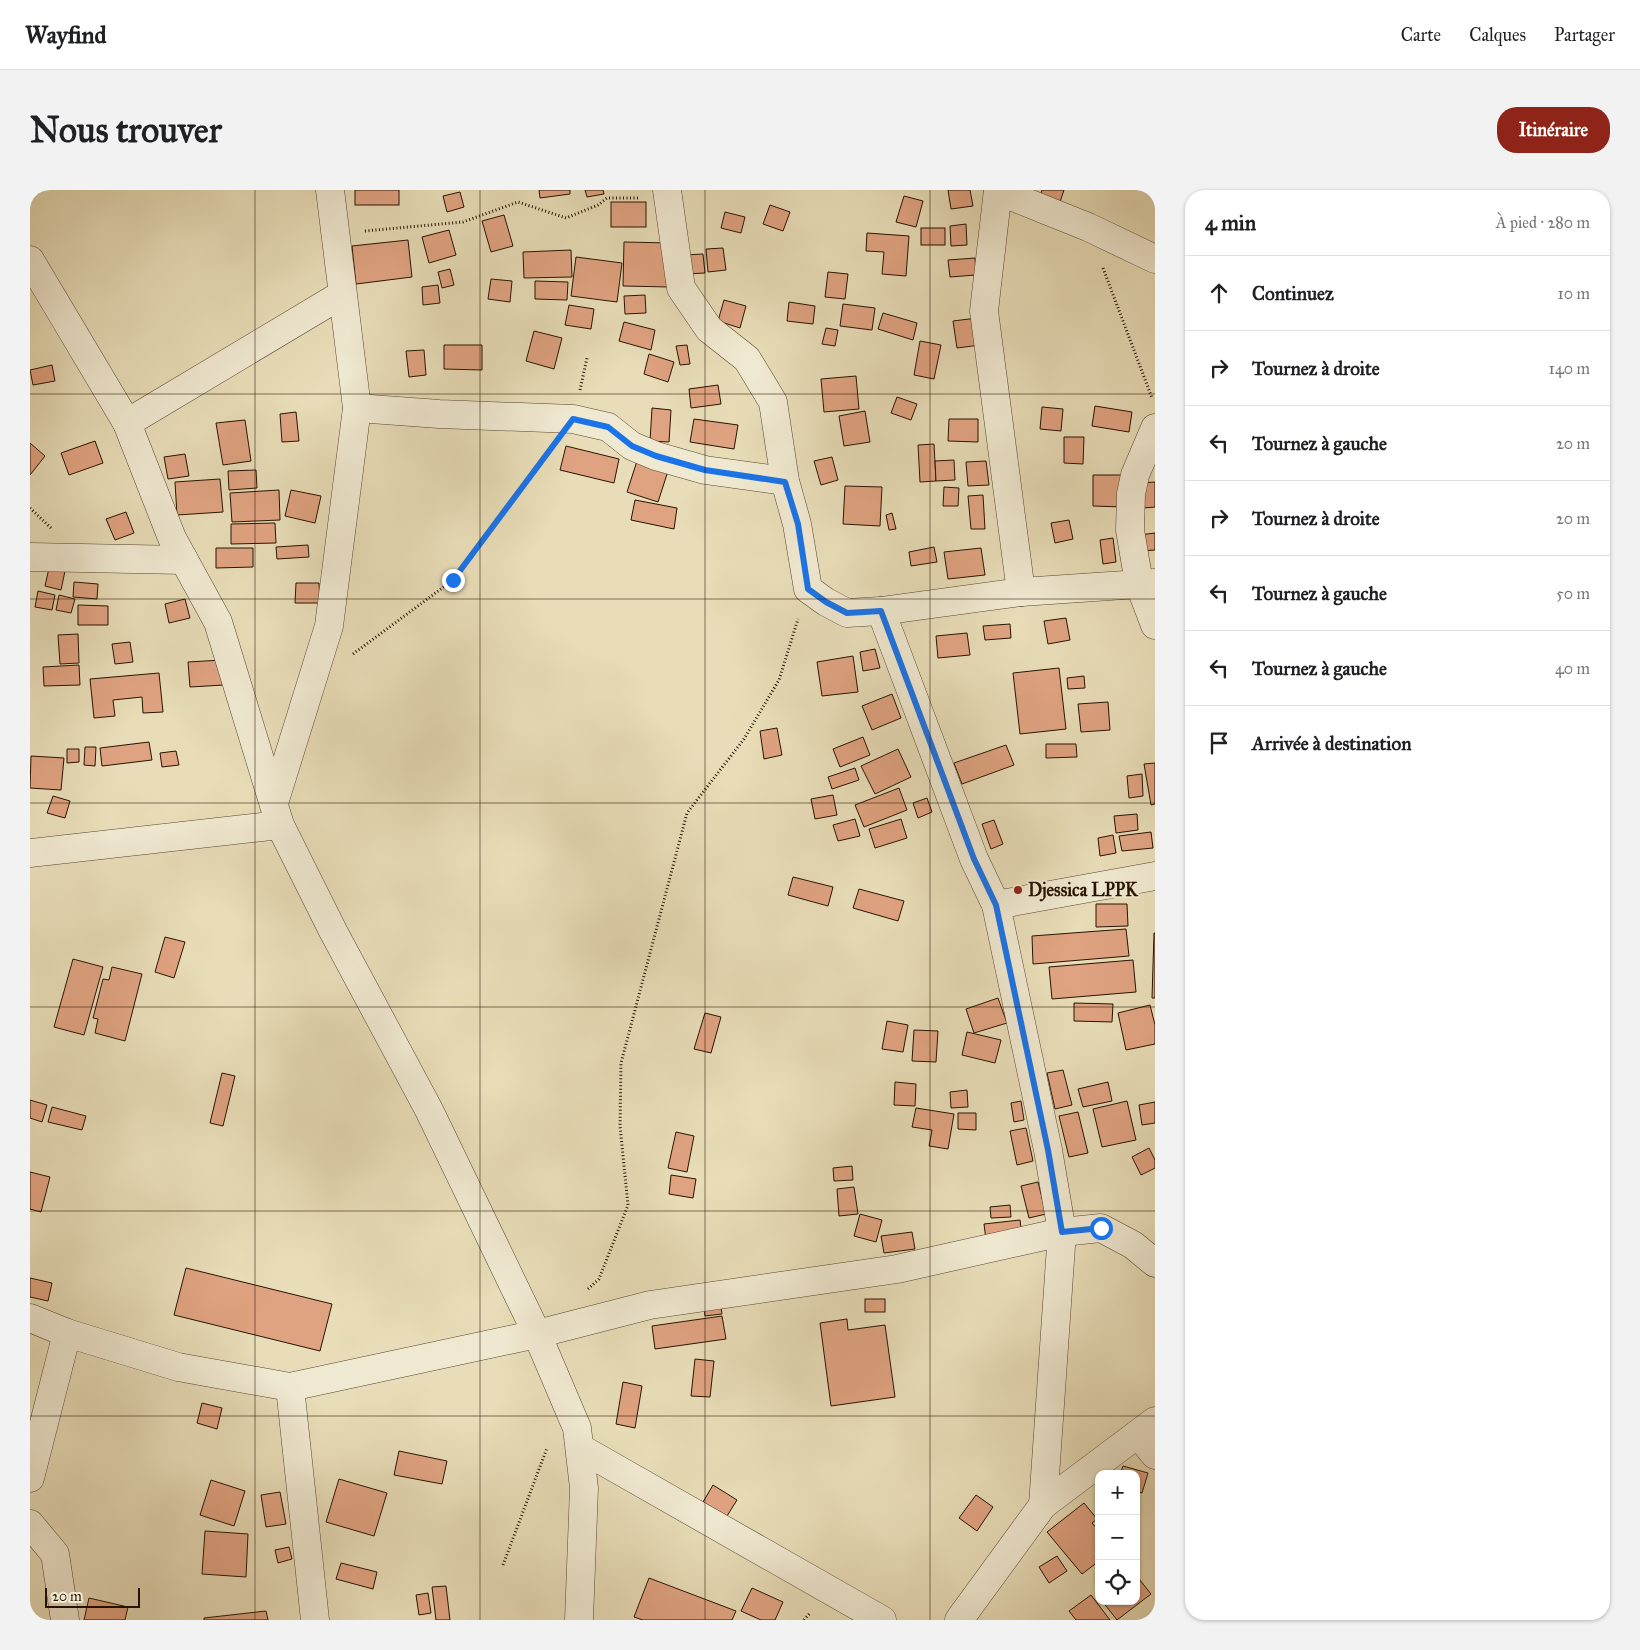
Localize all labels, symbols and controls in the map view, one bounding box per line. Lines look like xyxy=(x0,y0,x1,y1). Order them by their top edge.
text: Wayfind xyxy=(25,20,107,50)
text: Carte xyxy=(1401,24,1441,46)
text: Calques xyxy=(1469,24,1526,46)
text: Partager xyxy=(1554,24,1615,46)
button: Itinéraire xyxy=(1497,107,1610,153)
text: Nous trouver xyxy=(30,109,222,152)
text: 4 min xyxy=(1205,210,1256,236)
text: À pied · 280 m xyxy=(1496,213,1590,232)
icon: ahead xyxy=(1205,279,1233,307)
text: Continuez xyxy=(1252,282,1334,305)
text: 10 m xyxy=(1558,284,1590,303)
icon: right xyxy=(1205,354,1233,382)
text: Tournez à droite xyxy=(1252,357,1380,380)
text: 140 m xyxy=(1549,359,1590,378)
icon: left xyxy=(1205,429,1233,457)
text: Tournez à gauche xyxy=(1252,432,1387,455)
text: 20 m xyxy=(1556,434,1590,453)
icon: right xyxy=(1205,504,1233,532)
text: Tournez à droite xyxy=(1252,507,1380,530)
text: 20 m xyxy=(1556,509,1590,528)
route end xyxy=(442,569,465,592)
icon: left xyxy=(1205,579,1233,607)
text: Tournez à gauche xyxy=(1252,582,1387,605)
text: 50 m xyxy=(1556,584,1590,603)
icon: left xyxy=(1205,654,1233,682)
text: Tournez à gauche xyxy=(1252,657,1387,680)
text: 40 m xyxy=(1555,659,1590,678)
icon: arrive xyxy=(1205,729,1233,757)
text: Arrivée à destination xyxy=(1252,732,1411,755)
place label: Djessica LPPK xyxy=(1028,879,1139,902)
marker: Djessica LPPK xyxy=(1012,884,1024,896)
route start xyxy=(1090,1217,1113,1240)
map controls xyxy=(1095,1470,1140,1605)
button: + xyxy=(1095,1470,1140,1515)
button: − xyxy=(1095,1515,1140,1560)
button: locate xyxy=(1095,1560,1140,1605)
scale bar xyxy=(45,1585,140,1608)
text: 20 m xyxy=(52,1588,82,1605)

